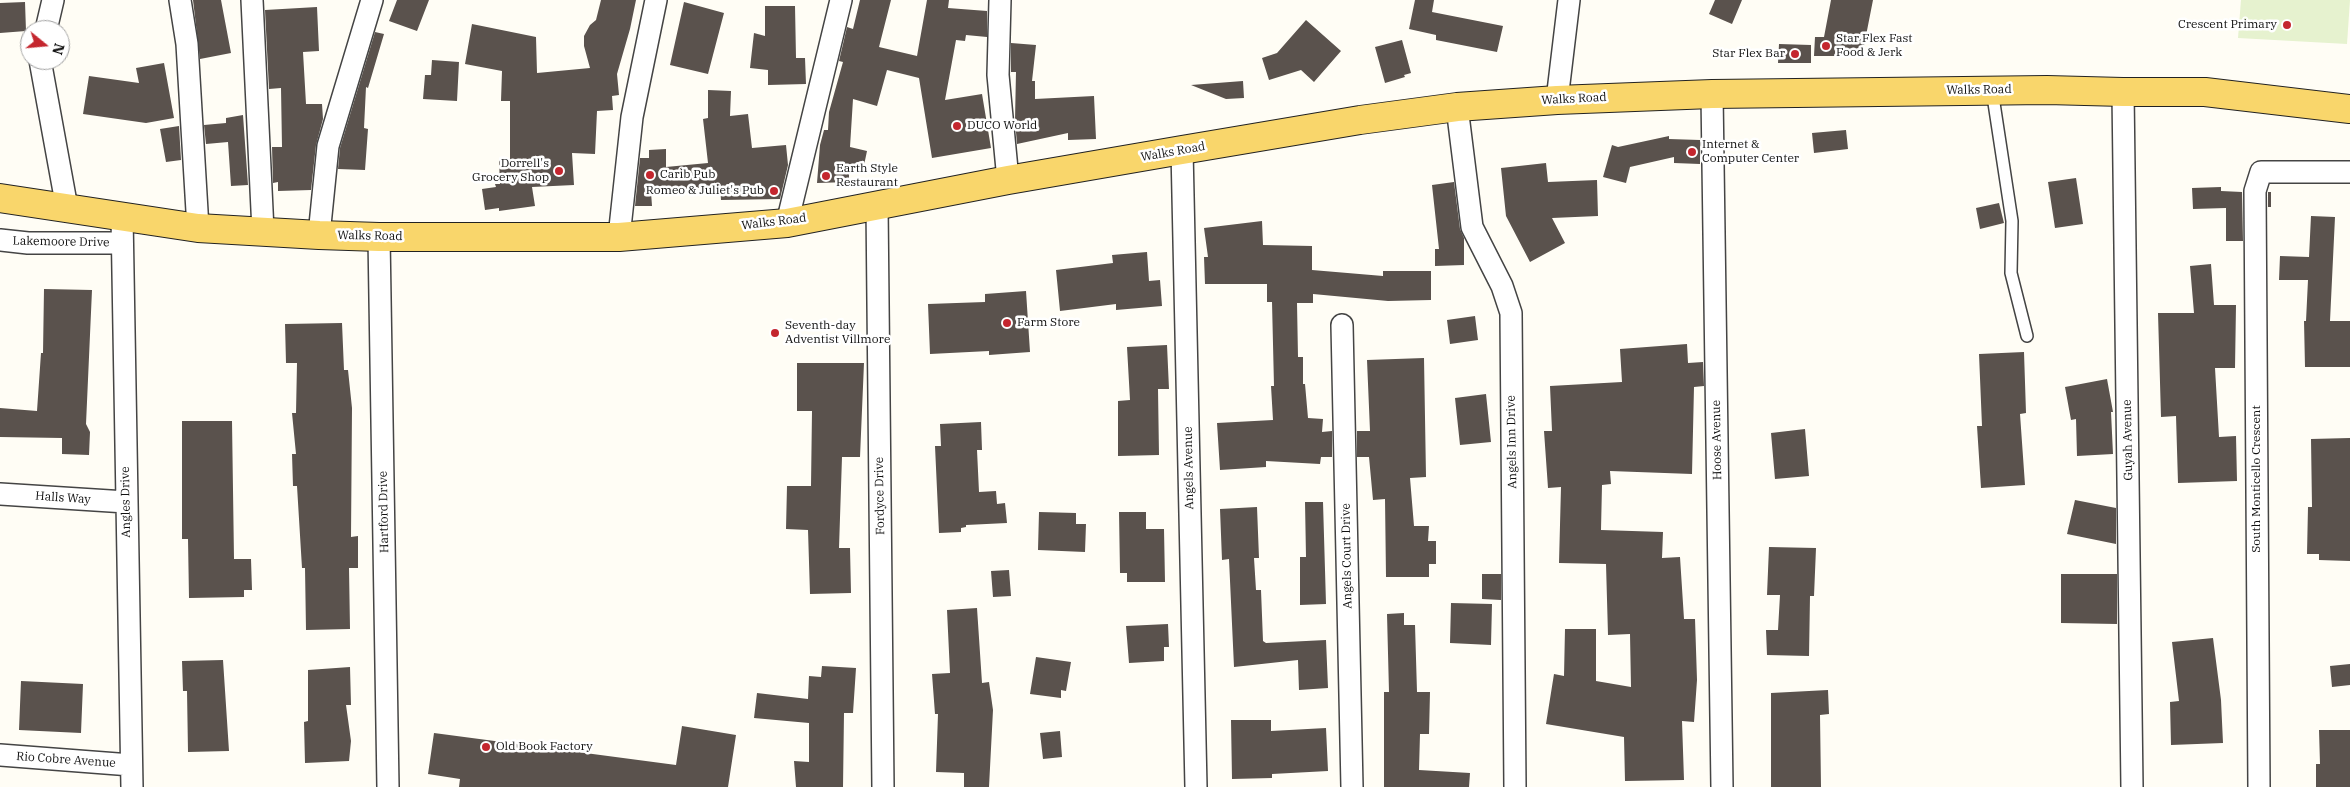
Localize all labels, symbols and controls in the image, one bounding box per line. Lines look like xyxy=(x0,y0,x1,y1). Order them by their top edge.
place label: Crescent Primary xyxy=(2178,18,2277,32)
marker: Crescent Primary xyxy=(2281,19,2293,31)
north arrow xyxy=(20,20,70,70)
place label: Star Flex Fast Food & Jerk xyxy=(1836,32,1912,60)
marker: Star Flex Fast Food & Jerk xyxy=(1820,40,1832,52)
text: N xyxy=(48,41,69,57)
place label: Star Flex Bar xyxy=(1712,47,1785,61)
marker: Star Flex Bar xyxy=(1789,48,1801,60)
street label: Walks Road xyxy=(1946,82,2012,98)
street label: Walks Road xyxy=(1541,90,1607,108)
place label: DUCO World xyxy=(967,119,1037,133)
marker: DUCO World xyxy=(951,120,963,132)
place label: Internet & Computer Center xyxy=(1702,138,1799,166)
street label: Walks Road xyxy=(1140,139,1206,165)
marker: Internet & Computer Center xyxy=(1686,146,1698,158)
place label: Dorrell's Grocery Shop xyxy=(472,157,549,185)
place label: Earth Style Restaurant xyxy=(836,162,898,190)
marker: Dorrell's Grocery Shop xyxy=(553,165,565,177)
place label: Carib Pub xyxy=(660,168,715,182)
marker: Carib Pub xyxy=(644,169,656,181)
marker: Earth Style Restaurant xyxy=(820,170,832,182)
place label: Romeo & Juliet's Pub xyxy=(646,184,764,198)
marker: Romeo & Juliet's Pub xyxy=(768,185,780,197)
street label: Walks Road xyxy=(741,211,807,233)
street label: Walks Road xyxy=(337,228,403,244)
street label: Lakemoore Drive xyxy=(12,234,110,250)
place label: Farm Store xyxy=(1017,316,1080,330)
marker: Farm Store xyxy=(1001,317,1013,329)
place label: Seventh-day Adventist Villmore xyxy=(785,319,890,347)
marker: Seventh-day Adventist Villmore xyxy=(769,327,781,339)
street label: Angels Inn Drive xyxy=(1504,395,1520,489)
street label: Guyah Avenue xyxy=(2120,399,2136,481)
street label: Hoose Avenue xyxy=(1709,400,1725,480)
street label: South Monticello Crescent xyxy=(2250,405,2264,553)
street label: Angels Avenue xyxy=(1181,426,1197,510)
street label: Fordyce Drive xyxy=(872,457,888,535)
street label: Angles Drive xyxy=(118,466,134,538)
street label: Hartford Drive xyxy=(376,471,392,553)
street label: Halls Way xyxy=(35,489,91,507)
street label: Angels Court Drive xyxy=(1339,503,1355,609)
place label: Old Book Factory xyxy=(496,740,593,754)
marker: Old Book Factory xyxy=(480,741,492,753)
street label: Rio Cobre Avenue xyxy=(16,749,116,771)

